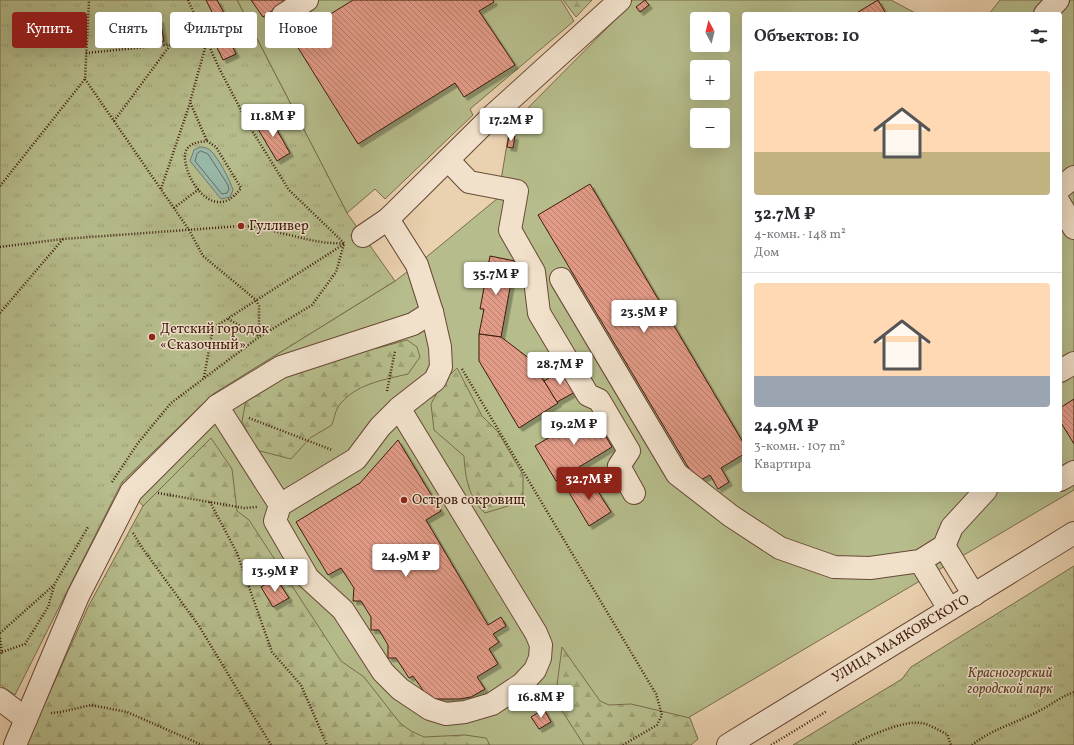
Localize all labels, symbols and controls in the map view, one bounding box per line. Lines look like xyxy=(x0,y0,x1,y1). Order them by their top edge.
chip: Купить xyxy=(12,12,87,48)
chip: Снять xyxy=(95,12,162,48)
chip: Фильтры xyxy=(170,12,257,48)
chip: Новое xyxy=(265,12,332,48)
north arrow xyxy=(690,12,730,52)
map controls xyxy=(690,12,730,148)
text: Объектов: 10 xyxy=(754,25,859,48)
icon: filters xyxy=(1028,25,1050,47)
button: + xyxy=(690,60,730,100)
icon: home xyxy=(866,97,938,169)
pin: 11.8M ₽ xyxy=(236,104,310,138)
text: 11.8M ₽ xyxy=(250,108,296,126)
pin: 17.2M ₽ xyxy=(474,108,548,142)
button: − xyxy=(690,108,730,148)
text: 17.2M ₽ xyxy=(489,112,533,130)
text: 32.7M ₽ xyxy=(754,203,815,226)
place label: Гулливер xyxy=(249,217,309,236)
marker: Гулливер xyxy=(236,221,246,231)
text: 4-комн. · 148 m² xyxy=(754,226,846,244)
text: Дом xyxy=(754,244,779,262)
pin: 35.7M ₽ xyxy=(459,262,533,296)
text: 35.7M ₽ xyxy=(473,266,519,284)
pin: 23.5M ₽ xyxy=(607,300,681,334)
text: 23.5M ₽ xyxy=(620,304,668,322)
icon: home xyxy=(866,309,938,381)
place label: Детский городок «Сказочный» xyxy=(160,320,270,355)
marker: Детский городок «Сказочный» xyxy=(147,332,157,342)
pin: 28.7M ₽ xyxy=(523,352,597,386)
text: 28.7M ₽ xyxy=(536,356,584,374)
pin: 19.2M ₽ xyxy=(537,412,611,446)
text: 24.9M ₽ xyxy=(754,415,819,438)
text: 19.2M ₽ xyxy=(551,416,597,434)
text: 3-комн. · 107 m² xyxy=(754,438,845,456)
text: Квартира xyxy=(754,456,811,474)
pin: 32.7M ₽ xyxy=(552,467,626,501)
text: 32.7M ₽ xyxy=(566,471,612,489)
place label: Остров сокровищ xyxy=(412,491,525,510)
marker: Остров сокровищ xyxy=(399,495,409,505)
pin: 24.9M ₽ xyxy=(369,544,443,578)
text: 24.9M ₽ xyxy=(381,548,431,566)
pin: 13.9M ₽ xyxy=(238,559,312,593)
text: 13.9M ₽ xyxy=(252,563,298,581)
street label: УЛИЦА МАЯКОВСКОГО xyxy=(829,590,973,688)
park label: Красногорский городской парк xyxy=(967,664,1053,699)
pin: 16.8M ₽ xyxy=(504,685,578,719)
text: 16.8M ₽ xyxy=(517,689,565,707)

